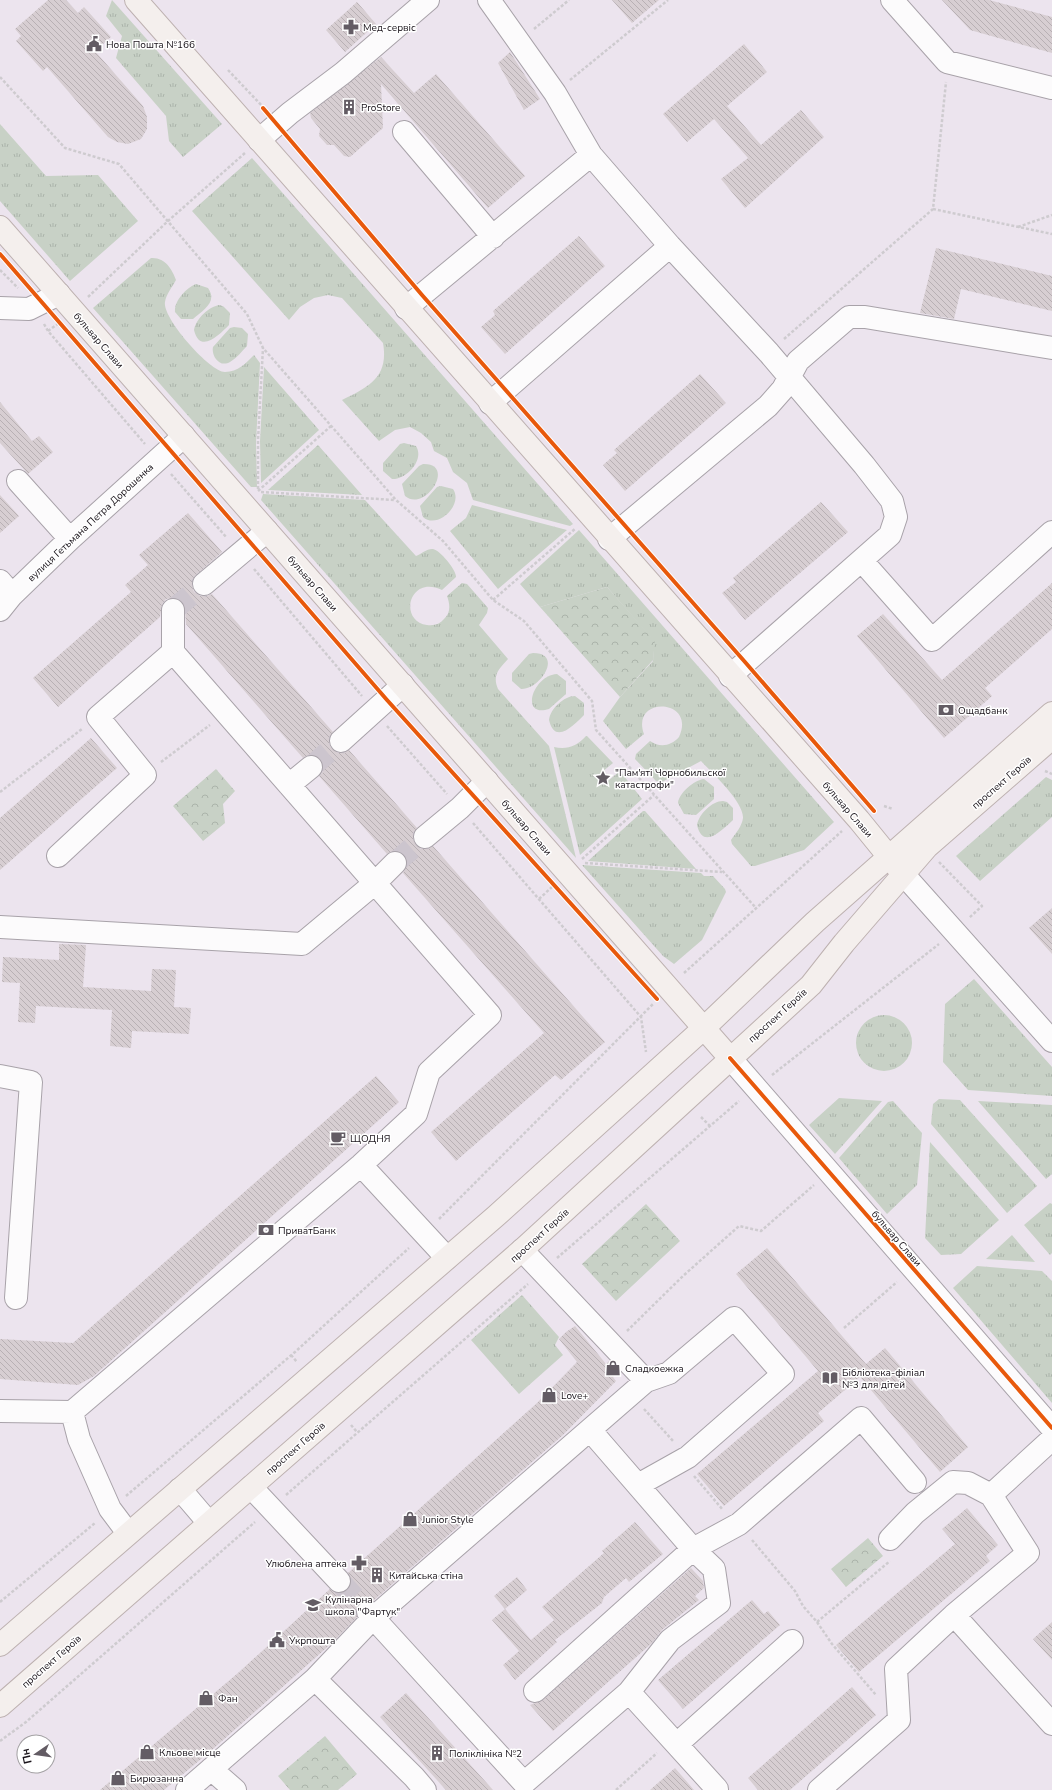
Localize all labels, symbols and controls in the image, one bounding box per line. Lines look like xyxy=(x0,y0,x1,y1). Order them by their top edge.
pharmacy icon: Мед-сервіс xyxy=(342,18,360,36)
place label: Мед-сервіс xyxy=(363,21,416,35)
public building icon: Нова Пошта №166 xyxy=(85,35,103,53)
place label: Нова Пошта №166 xyxy=(106,38,195,52)
building icon: ProStore xyxy=(340,98,358,116)
place label: ProStore xyxy=(361,101,400,115)
street label: бульвар Слави xyxy=(70,310,127,372)
street label: вулиця Гетьмана Петра Дорошенка xyxy=(25,461,157,585)
street label: бульвар Слави xyxy=(284,553,341,615)
bank icon: Ощадбанк xyxy=(937,701,955,719)
place label: Ощадбанк xyxy=(958,704,1008,718)
street label: проспект Героїв xyxy=(969,753,1035,813)
place label: "Пам'яті Чорнобильскої катастрофи" xyxy=(615,766,726,792)
place icon: "Пам'яті Чорнобильскої катастрофи" xyxy=(594,769,612,787)
street label: бульвар Слави xyxy=(819,779,876,841)
street label: бульвар Слави xyxy=(498,797,555,859)
street label: проспект Героїв xyxy=(745,985,811,1046)
cafe icon: ЩОДНЯ xyxy=(329,1129,347,1147)
place label: ЩОДНЯ xyxy=(350,1132,390,1146)
street label: проспект Героїв xyxy=(507,1205,573,1266)
street label: бульвар Слави xyxy=(868,1208,925,1270)
bank icon: ПриватБанк xyxy=(257,1221,275,1239)
place label: ПриватБанк xyxy=(278,1224,336,1238)
shop icon: Сладкоежка xyxy=(604,1359,622,1377)
place label: Сладкоежка xyxy=(625,1362,684,1376)
place label: Бібліотека-філіал №3 для дітей xyxy=(842,1366,925,1392)
library icon: Бібліотека-філіал №3 для дітей xyxy=(821,1369,839,1387)
shop icon: Love+ xyxy=(540,1386,558,1404)
place label: Love+ xyxy=(561,1389,588,1403)
street label: проспект Героїв xyxy=(263,1419,329,1479)
shop icon: Junior Style xyxy=(401,1510,419,1528)
place label: Junior Style xyxy=(421,1513,474,1527)
pharmacy icon: Улюблена аптека xyxy=(350,1554,368,1572)
place label: Улюблена аптека xyxy=(265,1557,347,1571)
building icon: Китайська стіна xyxy=(368,1566,386,1584)
place label: Китайська стіна xyxy=(389,1569,463,1583)
place label: Кулінарна школа "Фартук" xyxy=(325,1593,400,1619)
school or university icon: Кулінарна школа "Фартук" xyxy=(304,1596,322,1614)
public building icon: Укрпошта xyxy=(268,1631,286,1649)
street label: проспект Героїв xyxy=(19,1632,85,1692)
place label: Укрпошта xyxy=(288,1634,335,1648)
shop icon: Фан xyxy=(197,1689,215,1707)
place label: Фан xyxy=(218,1692,238,1706)
north arrow xyxy=(16,1734,56,1774)
shop icon: Кльове місце xyxy=(138,1743,156,1761)
building icon: Поліклініка №2 xyxy=(428,1744,446,1762)
place label: Кльове місце xyxy=(159,1746,221,1760)
text: Пн xyxy=(18,1747,36,1765)
place label: Поліклініка №2 xyxy=(449,1747,522,1761)
shop icon: Бирюзанна xyxy=(109,1769,127,1787)
place label: Бирюзанна xyxy=(130,1772,184,1786)

